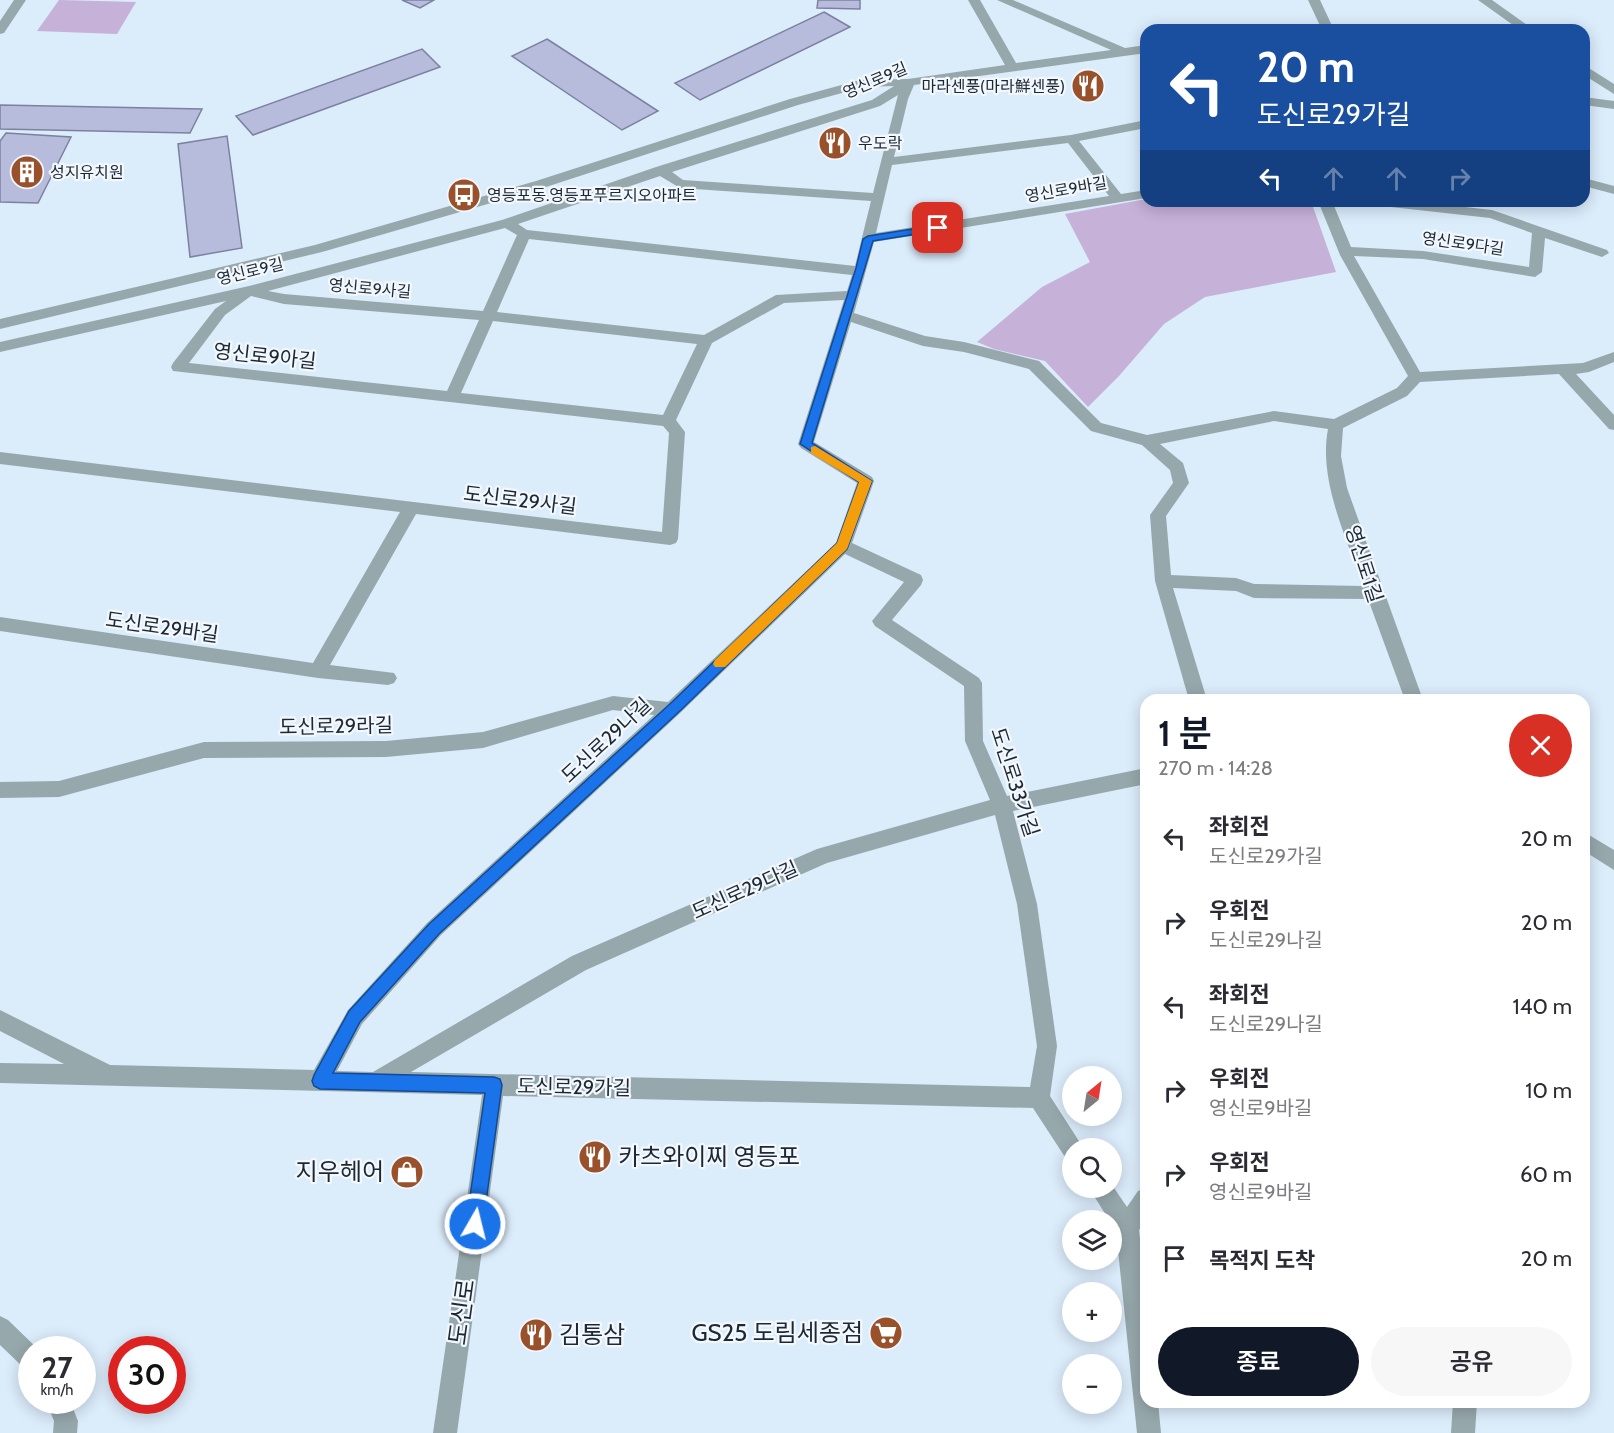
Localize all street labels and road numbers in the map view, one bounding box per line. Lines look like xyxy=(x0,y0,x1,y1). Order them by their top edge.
street label: 영신로9길 xyxy=(840,58,910,102)
street label: 영신로9바길 xyxy=(1024,173,1108,206)
street label: 영신로9다길 xyxy=(1421,228,1505,259)
street label: 영신로9길 xyxy=(215,254,285,289)
street label: 영신로9사길 xyxy=(328,275,412,302)
street label: 영신로9아길 xyxy=(212,339,318,373)
street label: 도신로29사길 xyxy=(462,481,578,519)
street label: 영신로1길 xyxy=(1340,522,1388,606)
street label: 도신로29바길 xyxy=(104,607,220,647)
street label: 도신로29나길 xyxy=(556,692,656,788)
street label: 도신로29라길 xyxy=(279,713,393,739)
street label: 도신로33가길 xyxy=(986,724,1044,840)
street label: 도신로29다길 xyxy=(688,856,802,924)
street label: 도신로29가길 xyxy=(517,1074,631,1100)
street label: 도신로 xyxy=(443,1277,480,1347)

